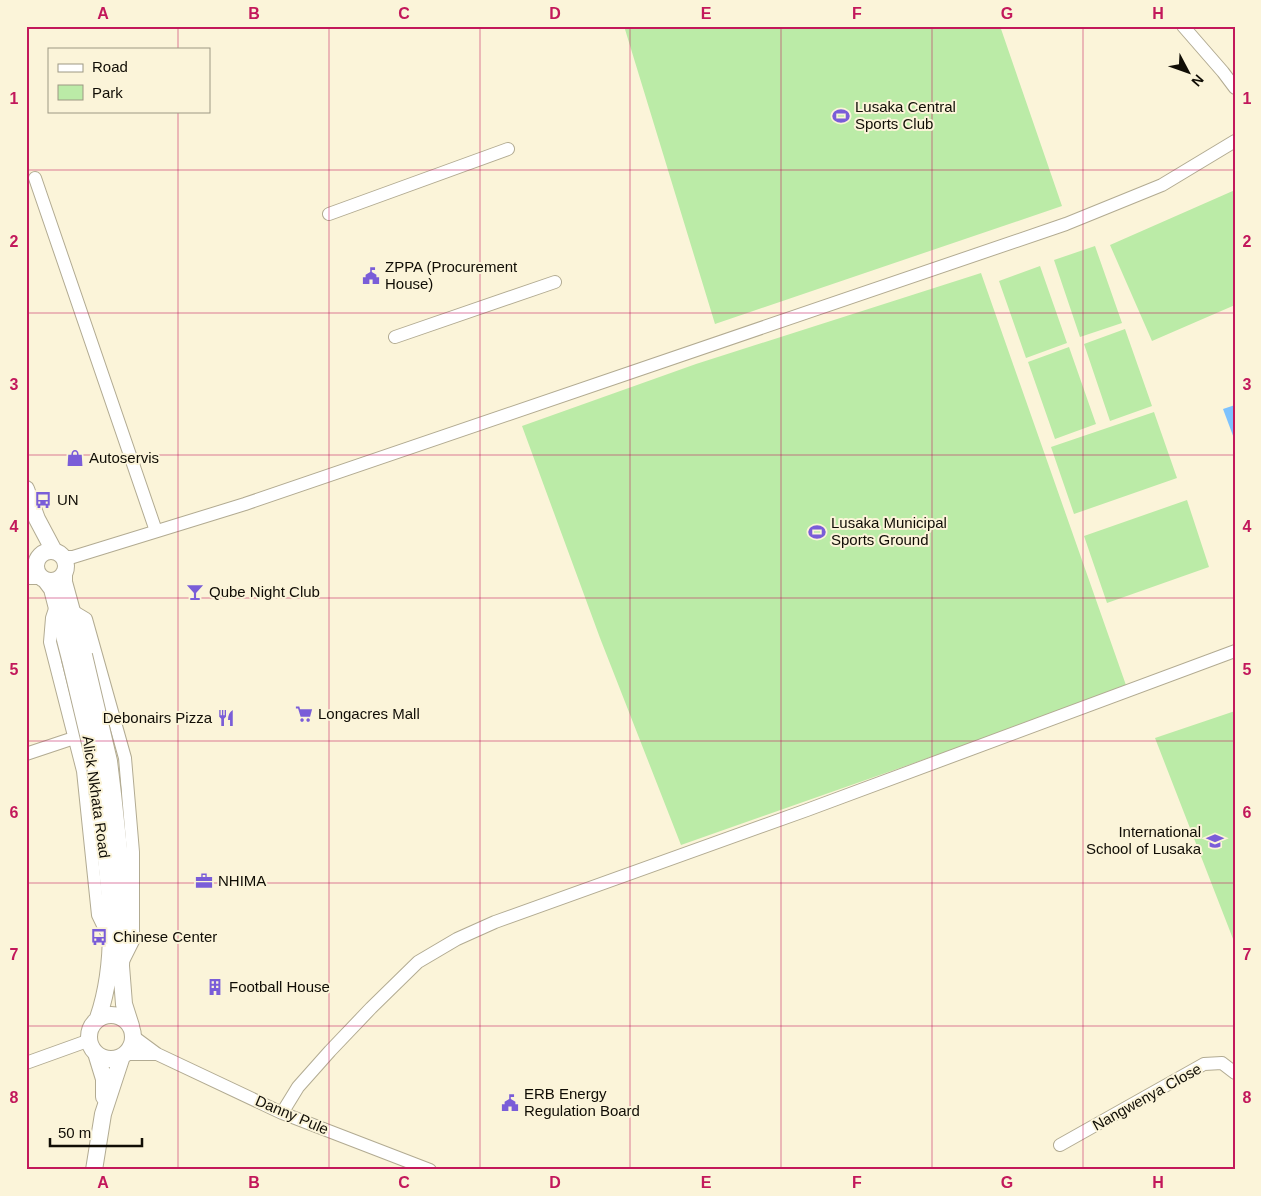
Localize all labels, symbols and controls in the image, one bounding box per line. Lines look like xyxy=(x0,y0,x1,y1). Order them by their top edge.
text: A xyxy=(97,5,109,22)
text: B xyxy=(248,5,260,22)
text: C xyxy=(398,5,410,22)
text: D xyxy=(549,5,561,22)
text: E xyxy=(701,5,712,22)
text: F xyxy=(852,5,862,22)
text: G xyxy=(1001,5,1013,22)
text: H xyxy=(1152,5,1164,22)
legend xyxy=(48,48,210,112)
north arrow xyxy=(1164,48,1214,98)
text: Road xyxy=(92,58,128,75)
text: N xyxy=(1188,71,1207,90)
text: Park xyxy=(92,84,123,101)
text: 1 xyxy=(10,90,19,107)
text: 1 xyxy=(1243,90,1252,107)
place label: Lusaka Central Sports Club xyxy=(855,98,956,132)
sports icon: Lusaka Central Sports Club xyxy=(831,106,851,126)
text: 2 xyxy=(10,233,19,250)
text: 2 xyxy=(1243,233,1252,250)
place label: ZPPA (Procurement House) xyxy=(385,258,518,292)
public building icon: ZPPA (Procurement House) xyxy=(361,266,381,286)
text: 3 xyxy=(10,376,19,393)
text: 3 xyxy=(1243,376,1252,393)
shop icon: Autoservis xyxy=(65,448,85,468)
place label: Autoservis xyxy=(89,449,159,466)
bus stop icon: UN xyxy=(33,490,53,510)
place label: UN xyxy=(57,491,79,508)
place label: Lusaka Municipal Sports Ground xyxy=(831,514,947,548)
text: 4 xyxy=(10,518,19,535)
text: 4 xyxy=(1243,518,1252,535)
sports icon: Lusaka Municipal Sports Ground xyxy=(807,522,827,542)
bar icon: Qube Night Club xyxy=(185,582,205,602)
place label: Qube Night Club xyxy=(209,583,320,600)
text: 5 xyxy=(10,661,19,678)
text: 5 xyxy=(1243,661,1252,678)
supermarket icon: Longacres Mall xyxy=(294,704,314,724)
place label: Longacres Mall xyxy=(318,705,420,722)
restaurant icon: Debonairs Pizza xyxy=(216,708,236,728)
place label: Debonairs Pizza xyxy=(103,709,213,726)
street label: Alick Nkhata Road xyxy=(79,735,113,859)
text: 6 xyxy=(10,804,19,821)
text: 6 xyxy=(1243,804,1252,821)
place label: International School of Lusaka xyxy=(1086,823,1202,857)
school or university icon: International School of Lusaka xyxy=(1205,831,1225,851)
office icon: NHIMA xyxy=(194,871,214,891)
place label: NHIMA xyxy=(218,872,266,889)
bus stop icon: Chinese Center xyxy=(89,927,109,947)
place label: Chinese Center xyxy=(113,928,217,945)
text: 7 xyxy=(10,946,19,963)
text: 7 xyxy=(1243,946,1252,963)
building icon: Football House xyxy=(205,977,225,997)
place label: Football House xyxy=(229,978,330,995)
street label: Nangwenya Close xyxy=(1089,1060,1204,1134)
place label: ERB Energy Regulation Board xyxy=(524,1085,640,1119)
text: 8 xyxy=(10,1089,19,1106)
text: 8 xyxy=(1243,1089,1252,1106)
street label: Danny Pule xyxy=(253,1092,331,1138)
public building icon: ERB Energy Regulation Board xyxy=(500,1093,520,1113)
scale bar xyxy=(50,1116,142,1148)
text: 50 m xyxy=(58,1124,91,1141)
text: A xyxy=(97,1174,109,1191)
text: B xyxy=(248,1174,260,1191)
text: C xyxy=(398,1174,410,1191)
text: D xyxy=(549,1174,561,1191)
text: E xyxy=(701,1174,712,1191)
text: F xyxy=(852,1174,862,1191)
text: G xyxy=(1001,1174,1013,1191)
text: H xyxy=(1152,1174,1164,1191)

